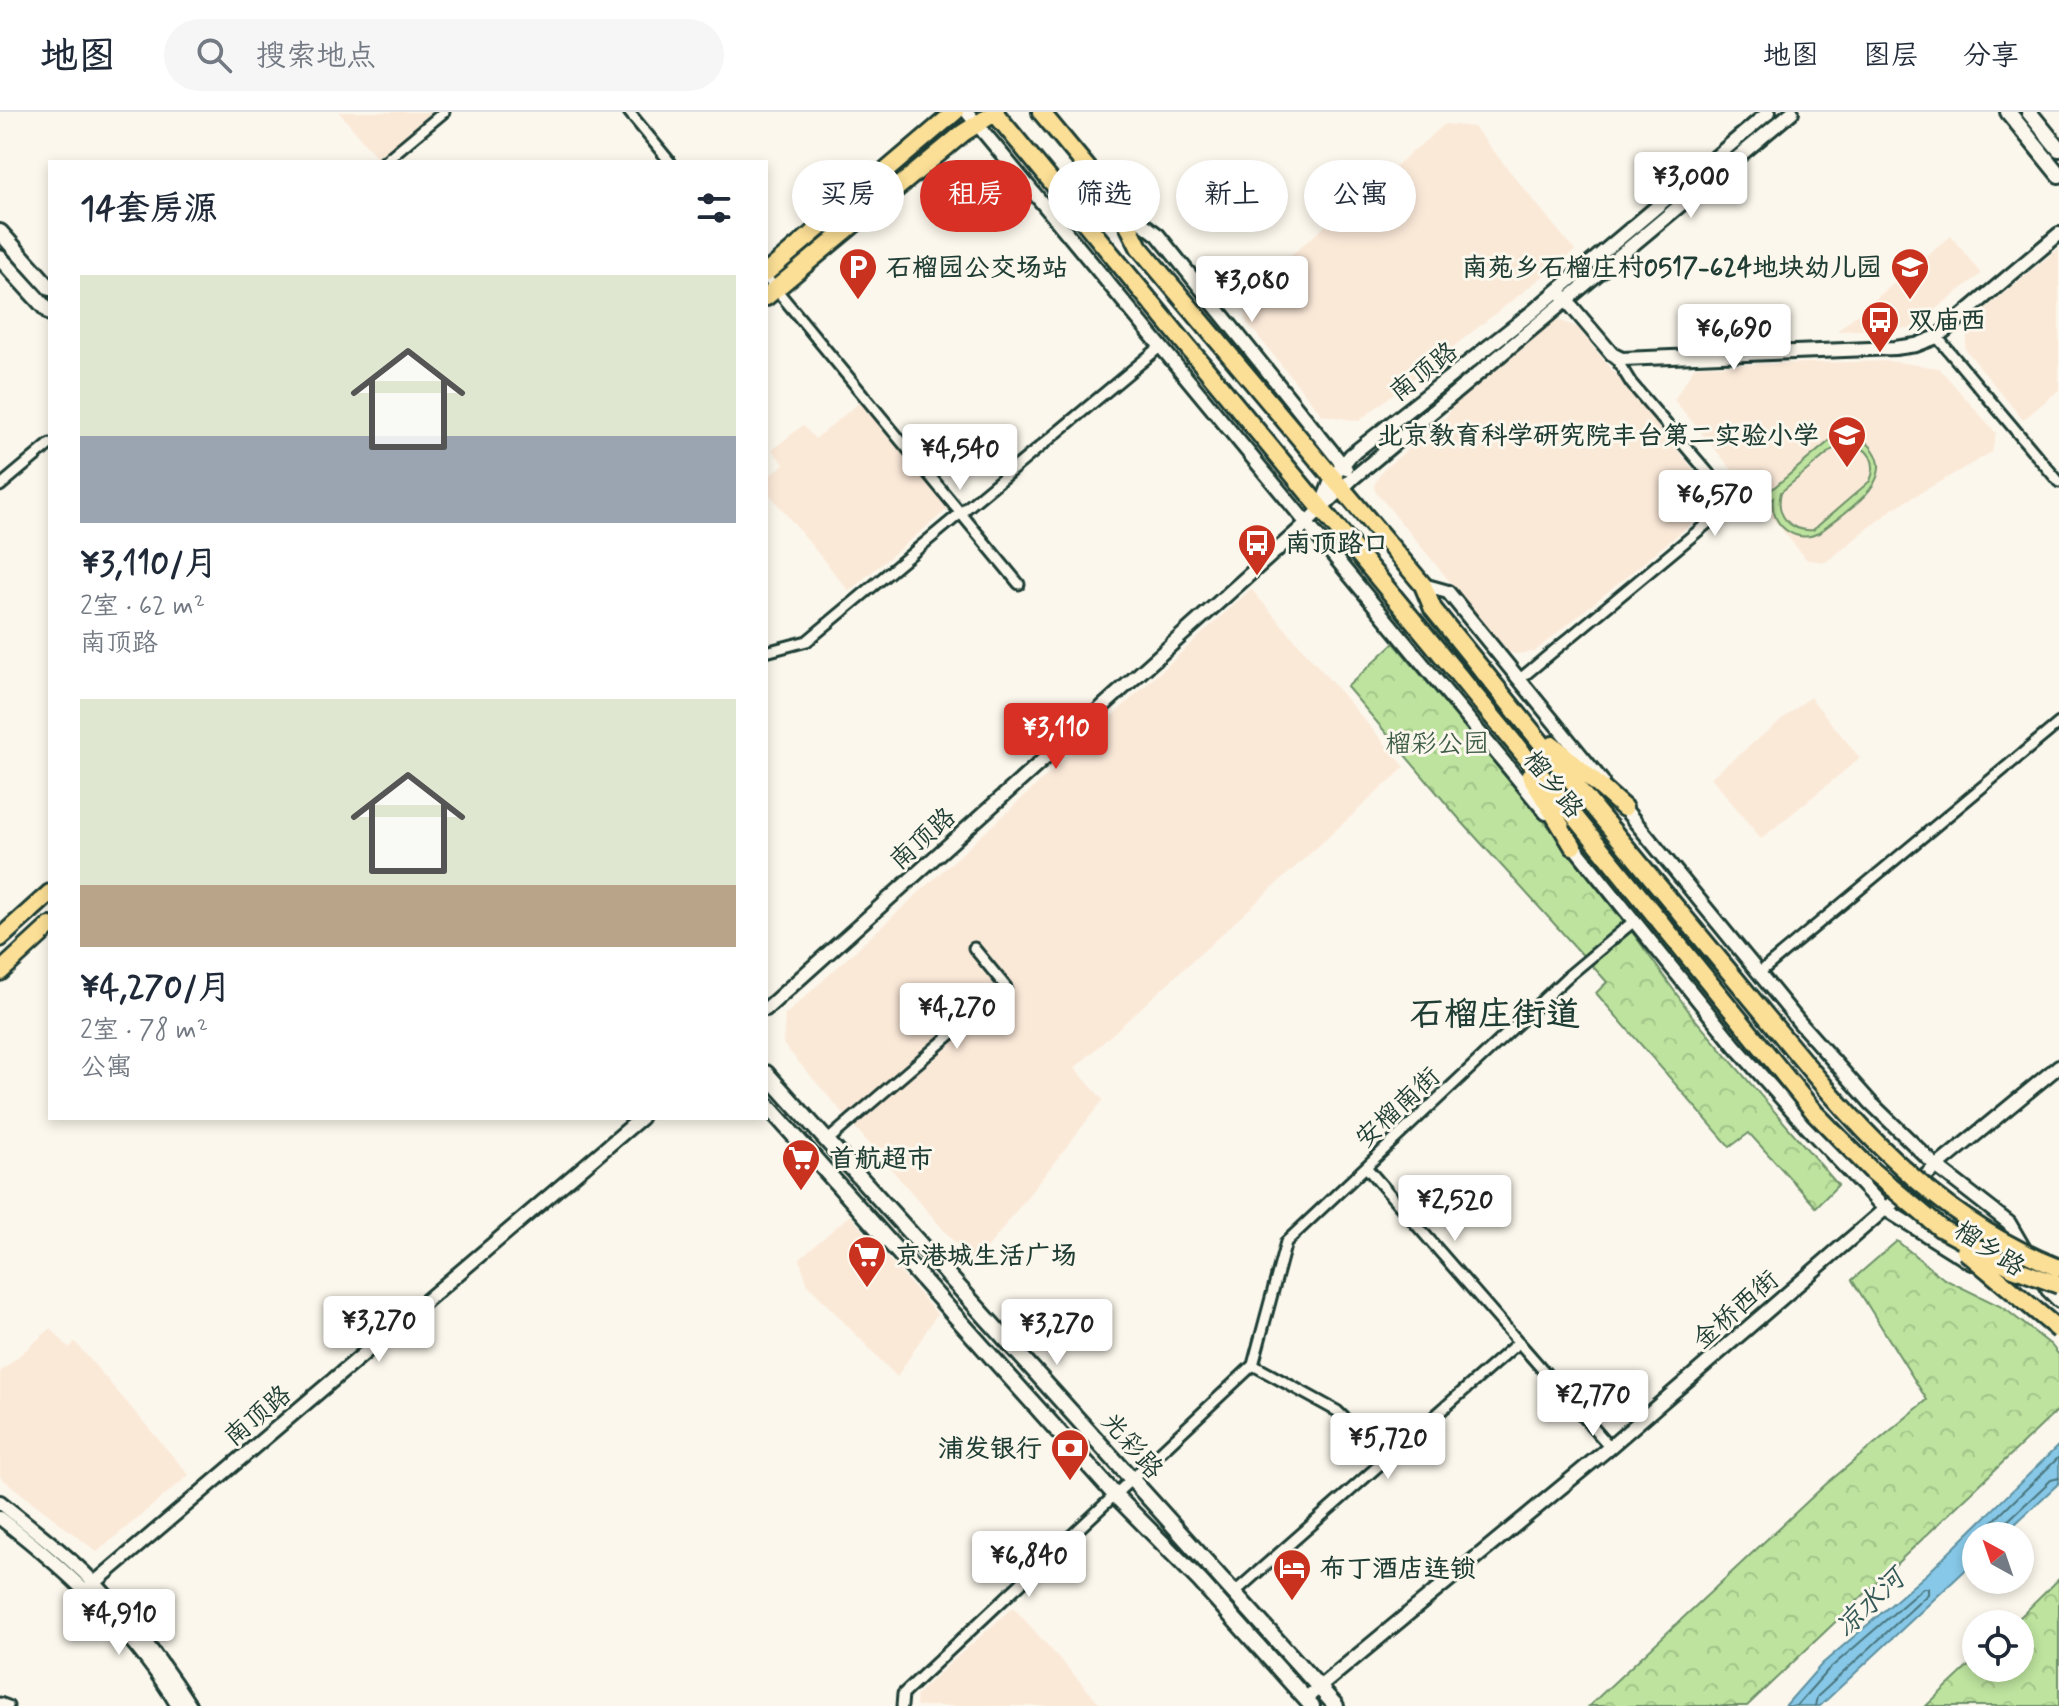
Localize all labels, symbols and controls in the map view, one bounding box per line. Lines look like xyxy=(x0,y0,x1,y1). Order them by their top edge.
search box xyxy=(164,19,724,91)
text: 地图 xyxy=(40,33,116,82)
icon: search xyxy=(192,33,236,77)
text: 搜索地点 xyxy=(256,37,376,76)
text: 地图 xyxy=(1763,38,1819,75)
text: 图层 xyxy=(1863,38,1919,75)
text: 分享 xyxy=(1963,38,2019,75)
pin: ¥3,000 xyxy=(1626,152,1756,220)
chip: 买房 xyxy=(792,160,904,232)
chip: 租房 xyxy=(920,160,1032,232)
chip: 筛选 xyxy=(1048,160,1160,232)
chip: 新上 xyxy=(1176,160,1288,232)
chip: 公寓 xyxy=(1304,160,1416,232)
text: ¥3,000 xyxy=(1652,161,1730,195)
icon: filters xyxy=(692,186,736,230)
text: 14套房源 xyxy=(80,187,218,232)
parking icon: 石榴园公交场站 xyxy=(837,246,879,301)
school or university icon: 南苑乡石榴庄村0517-624地块幼儿园 xyxy=(1889,246,1931,301)
place label: 石榴园公交场站 xyxy=(886,252,1068,286)
place label: 南苑乡石榴庄村0517-624地块幼儿园 xyxy=(1462,252,1882,286)
pin: ¥3,080 xyxy=(1187,256,1317,324)
text: ¥3,080 xyxy=(1214,265,1290,299)
bus stop icon: 双庙西 xyxy=(1859,299,1901,354)
pin: ¥6,690 xyxy=(1669,304,1799,372)
place label: 双庙西 xyxy=(1908,305,1986,339)
text: ¥6,690 xyxy=(1696,313,1772,347)
icon: home xyxy=(336,327,480,471)
street label: 南顶路 xyxy=(1383,335,1465,410)
school or university icon: 北京教育科学研究院丰台第二实验小学 xyxy=(1826,414,1868,469)
place label: 北京教育科学研究院丰台第二实验小学 xyxy=(1377,420,1819,454)
pin: ¥4,540 xyxy=(895,424,1025,492)
text: ¥4,540 xyxy=(920,433,1000,467)
pin: ¥6,570 xyxy=(1650,470,1780,538)
text: ¥6,570 xyxy=(1677,479,1753,513)
bus stop icon: 南顶路口 xyxy=(1236,522,1278,577)
place label: 南顶路口 xyxy=(1285,528,1389,562)
text: ¥3,110/月 xyxy=(80,542,218,587)
text: 2室 · 62 m² xyxy=(80,590,205,624)
text: 南顶路 xyxy=(80,627,158,661)
pin: ¥3,110 xyxy=(991,703,1121,771)
text: ¥3,110 xyxy=(1022,712,1090,746)
park label: 榴彩公园 xyxy=(1385,728,1489,762)
street label: 榴乡路 xyxy=(1515,744,1590,826)
icon: home xyxy=(336,751,480,895)
street label: 南顶路 xyxy=(883,801,964,878)
text: ¥4,270/月 xyxy=(80,966,232,1011)
pin: ¥4,270 xyxy=(892,983,1022,1051)
text: ¥4,270 xyxy=(918,992,996,1026)
district label: 石榴庄街道 xyxy=(1410,993,1580,1038)
text: 2室 · 78 m² xyxy=(80,1014,208,1048)
text: 公寓 xyxy=(80,1051,132,1085)
street label: 安榴南街 xyxy=(1349,1061,1448,1156)
supermarket icon: 首航超市 xyxy=(780,1137,822,1192)
place label: 首航超市 xyxy=(829,1143,933,1177)
pin: ¥2,520 xyxy=(1390,1175,1520,1243)
text: ¥2,520 xyxy=(1416,1184,1494,1218)
street label: 榴乡路 xyxy=(1947,1214,2031,1285)
supermarket icon: 京港城生活广场 xyxy=(846,1234,888,1289)
place label: 京港城生活广场 xyxy=(895,1240,1077,1274)
street label: 金桥西街 xyxy=(1686,1264,1787,1357)
pin: ¥3,270 xyxy=(314,1296,444,1364)
pin: ¥3,270 xyxy=(992,1299,1122,1367)
text: ¥3,270 xyxy=(341,1305,417,1339)
text: ¥3,270 xyxy=(1019,1308,1095,1342)
pin: ¥2,770 xyxy=(1528,1370,1658,1438)
street label: 南顶路 xyxy=(217,1378,299,1455)
text: ¥2,770 xyxy=(1555,1379,1631,1413)
street label: 光彩路 xyxy=(1093,1406,1170,1487)
pin: ¥5,720 xyxy=(1323,1413,1453,1481)
text: ¥5,720 xyxy=(1348,1422,1428,1456)
bank icon: 浦发银行 xyxy=(1049,1427,1091,1482)
place label: 浦发银行 xyxy=(938,1433,1042,1467)
north arrow xyxy=(1962,1522,2034,1594)
map controls xyxy=(1962,1522,2034,1682)
pin: ¥6,840 xyxy=(964,1531,1094,1599)
text: ¥6,840 xyxy=(990,1540,1068,1574)
hotel icon: 布丁酒店连锁 xyxy=(1271,1547,1313,1602)
place label: 布丁酒店连锁 xyxy=(1320,1553,1476,1587)
water label: 凉水河 xyxy=(1828,1559,1917,1646)
pin: ¥4,910 xyxy=(54,1589,184,1657)
text: ¥4,910 xyxy=(81,1598,157,1632)
button: locate xyxy=(1962,1610,2034,1682)

